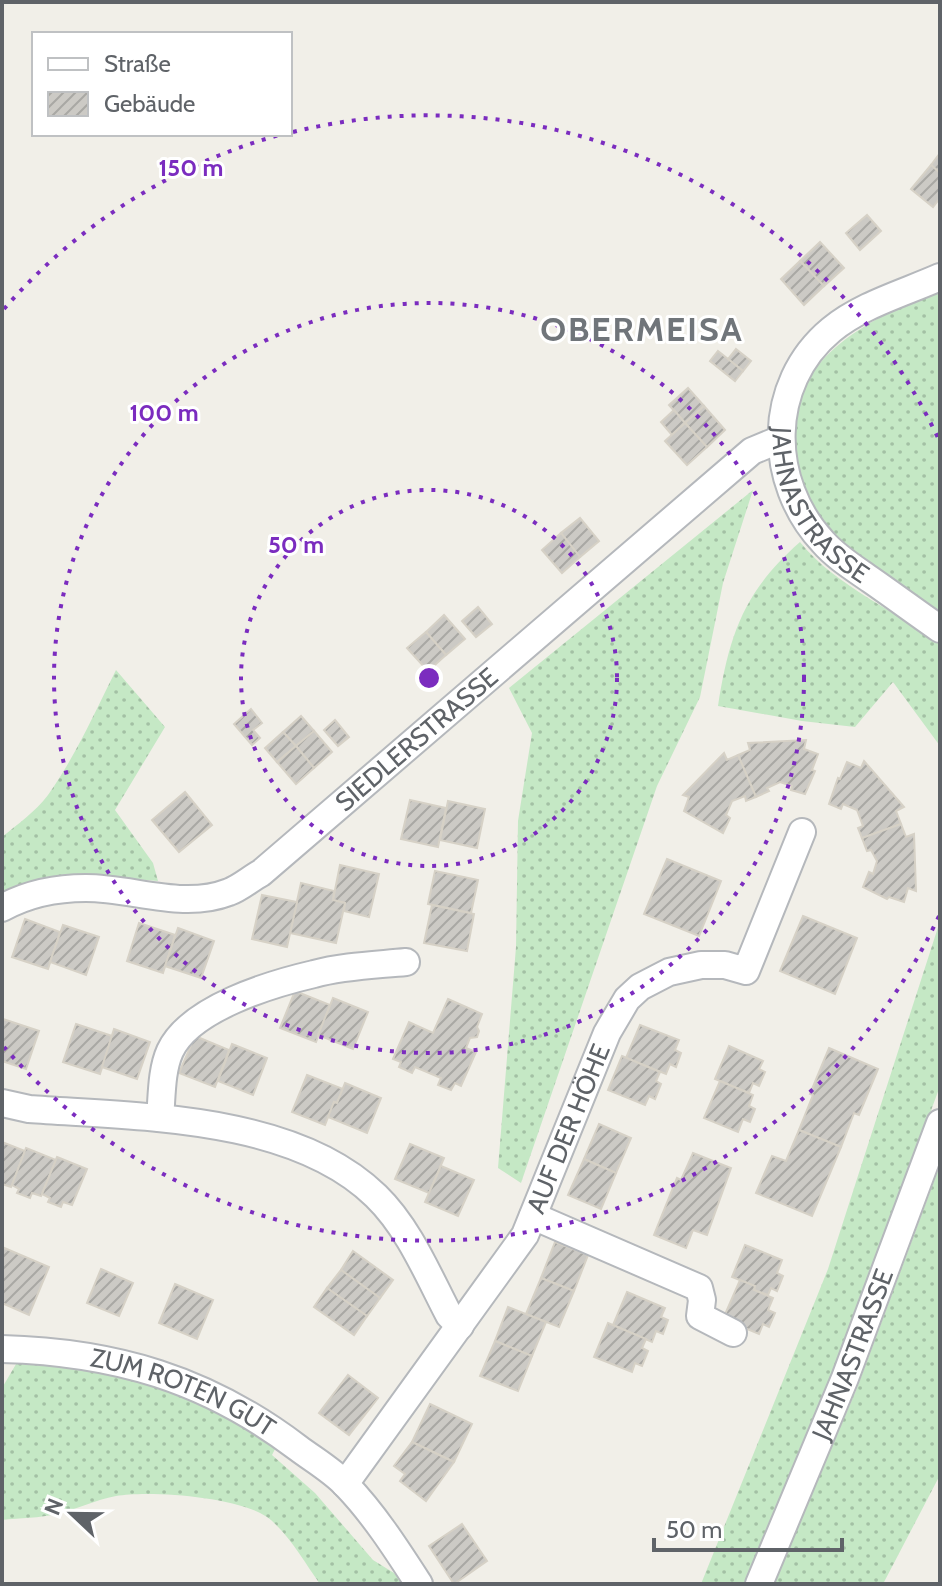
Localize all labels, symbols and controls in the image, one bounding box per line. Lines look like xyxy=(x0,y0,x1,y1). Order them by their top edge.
legend xyxy=(32,32,292,136)
text: Straße xyxy=(104,49,171,78)
text: Gebäude xyxy=(104,89,195,118)
text: 150 m xyxy=(159,153,223,182)
district label: OBERMEISA xyxy=(540,308,744,350)
text: 100 m xyxy=(129,398,199,427)
street label: JAHNASTRASSE xyxy=(765,425,875,590)
text: 50 m xyxy=(268,530,324,559)
street label: SIEDLERSTRASSE xyxy=(329,661,504,818)
centre of rings xyxy=(415,664,443,692)
street label: AUF DER HÖHE xyxy=(519,1039,617,1218)
street label: JAHNASTRASSE xyxy=(805,1264,900,1446)
street label: ZUM ROTEN GUT xyxy=(88,1342,282,1443)
north arrow xyxy=(32,1474,112,1554)
text: N xyxy=(38,1494,69,1519)
scale bar xyxy=(654,1502,842,1552)
text: 50 m xyxy=(666,1515,722,1544)

